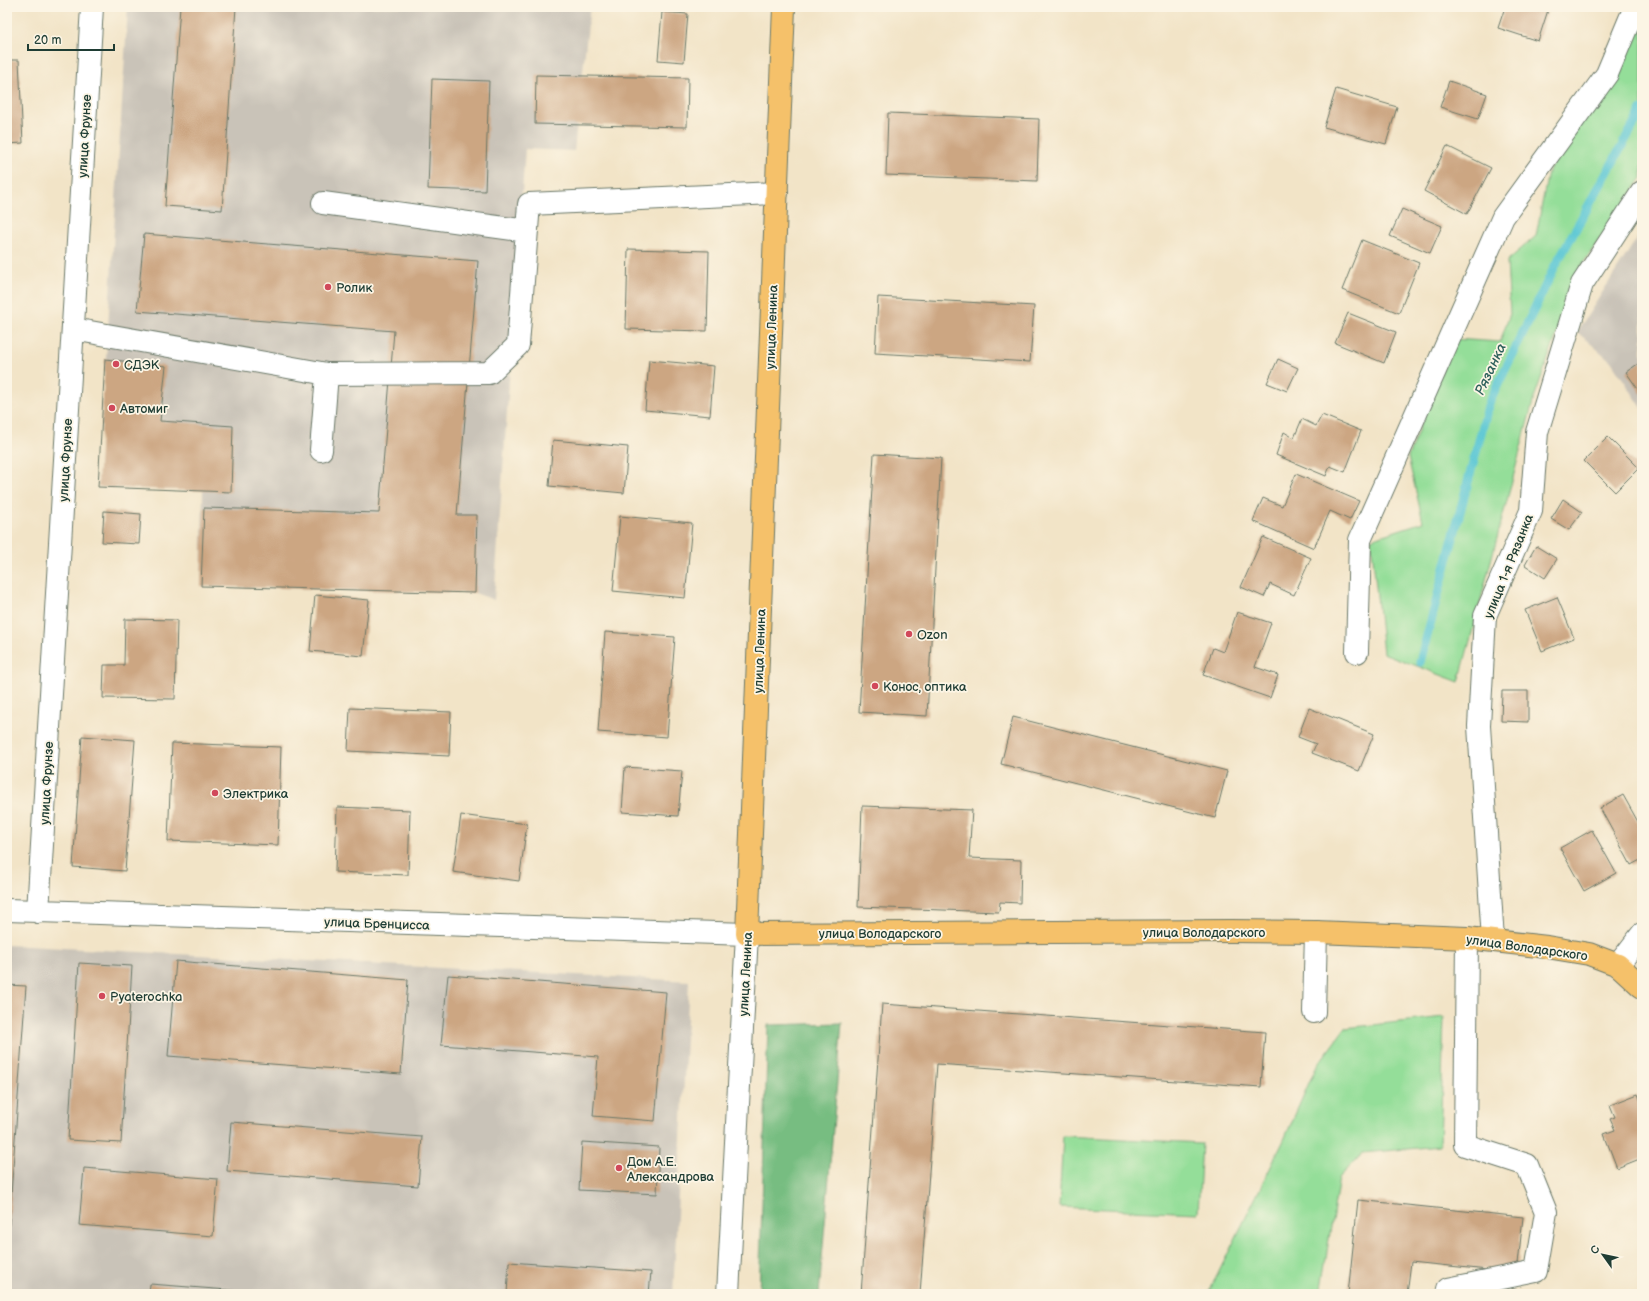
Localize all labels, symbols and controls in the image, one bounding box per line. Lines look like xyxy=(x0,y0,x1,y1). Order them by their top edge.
scale bar xyxy=(28,26,114,52)
text: 20 m xyxy=(34,33,61,48)
street label: улица Фрунзе xyxy=(75,94,95,178)
place label: Ролик xyxy=(336,280,373,296)
marker: Ролик xyxy=(323,282,333,292)
street label: улица Ленина xyxy=(763,284,781,370)
water label: Рязанка xyxy=(1471,341,1510,398)
place label: СДЭК xyxy=(124,357,160,373)
marker: СДЭК xyxy=(111,359,121,369)
place label: Автомиг xyxy=(119,401,168,417)
marker: Автомиг xyxy=(107,403,117,413)
street label: улица Фрунзе xyxy=(56,418,76,502)
street label: улица 1-я Рязанка xyxy=(1481,512,1537,621)
street label: улица Ленина xyxy=(751,608,769,694)
place label: Ozon xyxy=(917,627,947,643)
marker: Ozon xyxy=(904,629,914,639)
place label: Конос, оптика xyxy=(883,679,967,695)
marker: Конос, оптика xyxy=(870,681,880,691)
street label: улица Фрунзе xyxy=(37,741,57,825)
place label: Электрика xyxy=(223,786,289,802)
marker: Электрика xyxy=(210,788,220,798)
street label: улица Бренцисса xyxy=(324,914,430,934)
street label: улица Володарского xyxy=(1143,925,1265,941)
street label: улица Володарского xyxy=(819,926,941,942)
street label: улица Ленина xyxy=(736,931,756,1017)
street label: улица Володарского xyxy=(1465,932,1589,964)
place label: Pyaterochka xyxy=(110,989,182,1005)
marker: Pyaterochka xyxy=(97,991,107,1001)
place label: Дом А.Е. Александрова xyxy=(626,1154,714,1185)
marker: Дом А.Е. Александрова xyxy=(614,1163,624,1173)
north arrow xyxy=(1583,1235,1623,1275)
text: С xyxy=(1587,1243,1603,1257)

